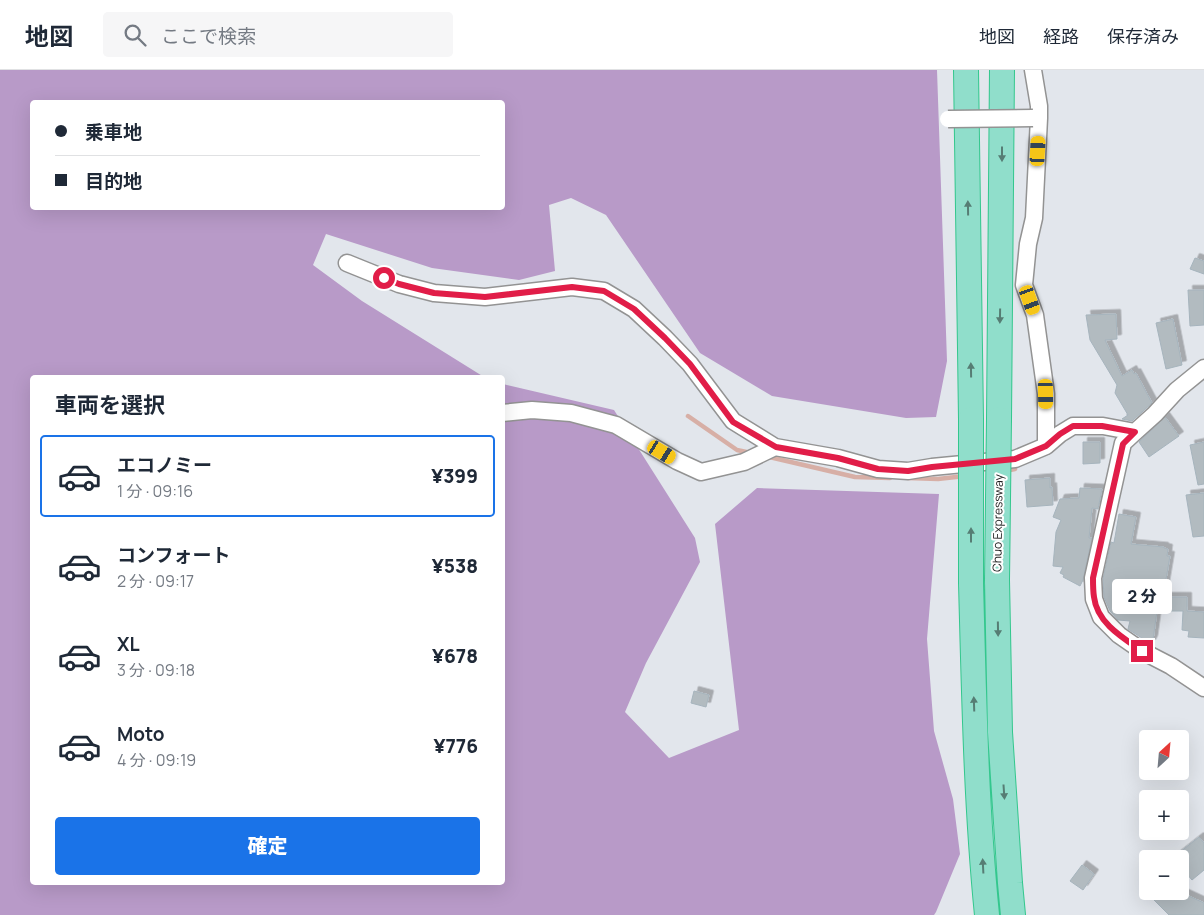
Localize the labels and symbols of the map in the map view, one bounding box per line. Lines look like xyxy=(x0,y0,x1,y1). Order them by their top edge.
car xyxy=(1029,136,1046,166)
one-way arrow xyxy=(998,146,1006,162)
one-way arrow xyxy=(964,199,972,215)
route start xyxy=(373,267,395,289)
car xyxy=(1017,283,1042,317)
one-way arrow xyxy=(996,308,1004,324)
one-way arrow xyxy=(966,362,974,378)
car xyxy=(1038,379,1053,409)
car xyxy=(645,438,678,466)
street label: Chuo Expressway xyxy=(988,473,1007,572)
one-way arrow xyxy=(967,526,975,542)
callout: 2 分 xyxy=(1112,578,1172,614)
one-way arrow xyxy=(994,621,1002,637)
route end xyxy=(1131,640,1153,662)
one-way arrow xyxy=(970,696,978,712)
north arrow xyxy=(1139,730,1189,780)
one-way arrow xyxy=(1000,784,1008,800)
one-way arrow xyxy=(978,858,986,874)

